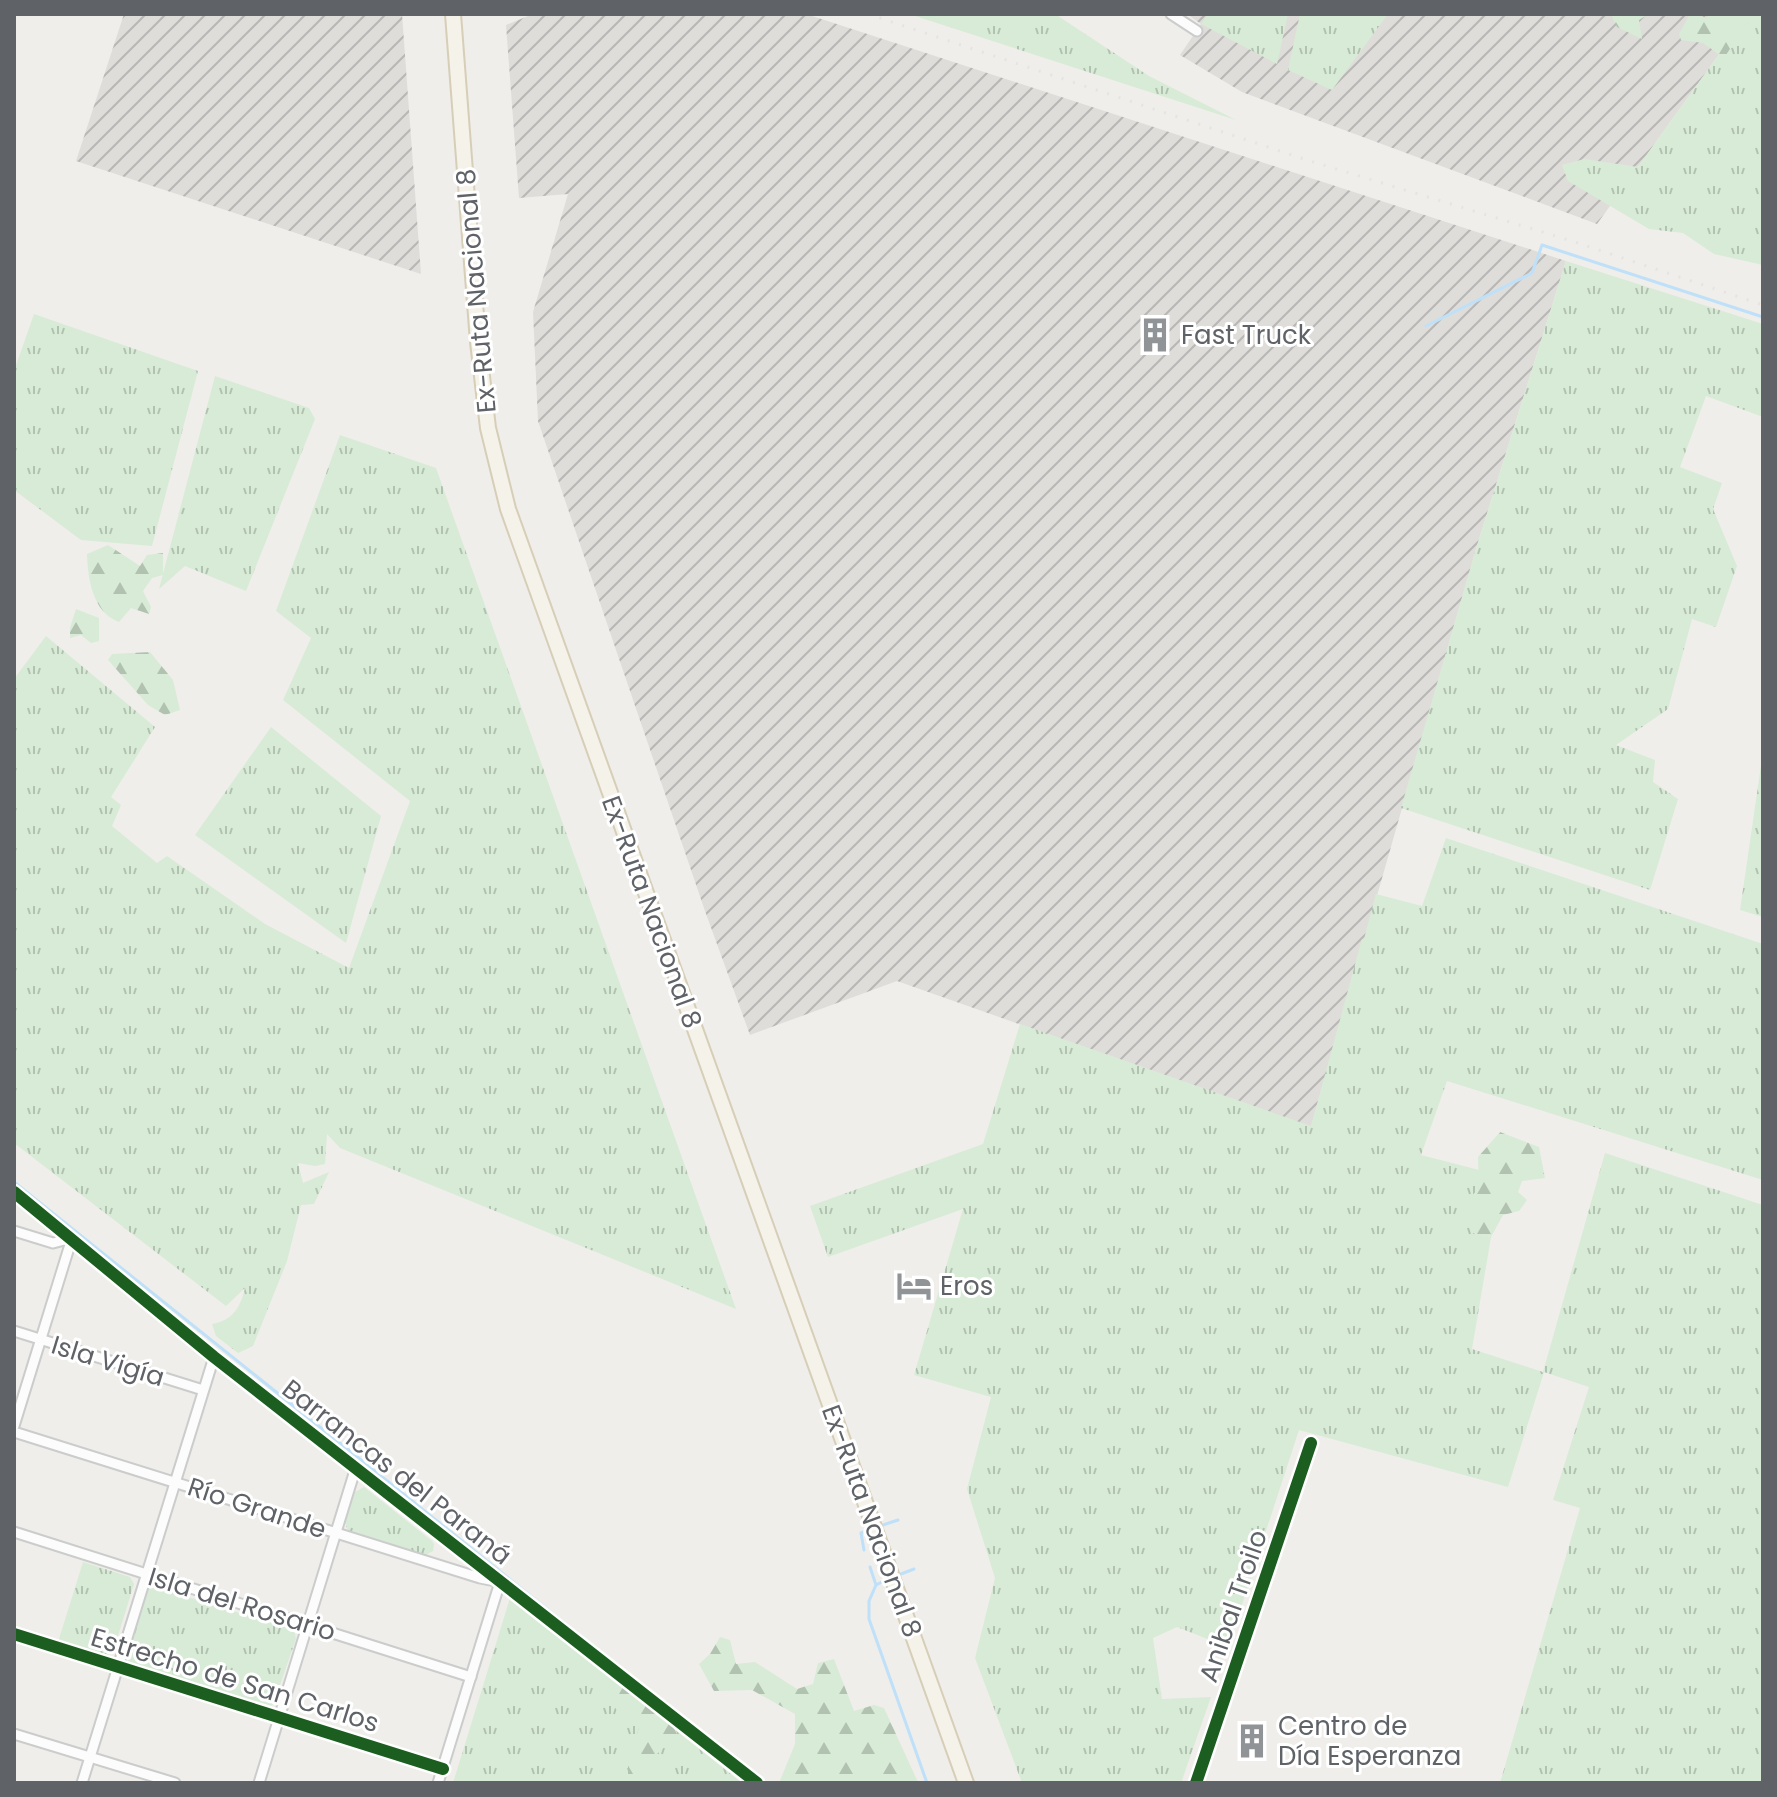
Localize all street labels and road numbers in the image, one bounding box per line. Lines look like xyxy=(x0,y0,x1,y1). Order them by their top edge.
street label: Ex-Ruta Nacional 8 xyxy=(447,167,505,415)
street label: Ex-Ruta Nacional 8 xyxy=(593,791,711,1033)
street label: Isla Vigía xyxy=(47,1327,169,1395)
street label: Barrancas del Paraná xyxy=(275,1371,519,1573)
street label: Ex-Ruta Nacional 8 xyxy=(813,1400,931,1642)
street label: Río Grande xyxy=(183,1469,331,1547)
street label: Anibal Troilo xyxy=(1190,1525,1276,1687)
street label: Isla del Rosario xyxy=(144,1558,340,1650)
street label: Estrecho de San Carlos xyxy=(87,1619,383,1741)

